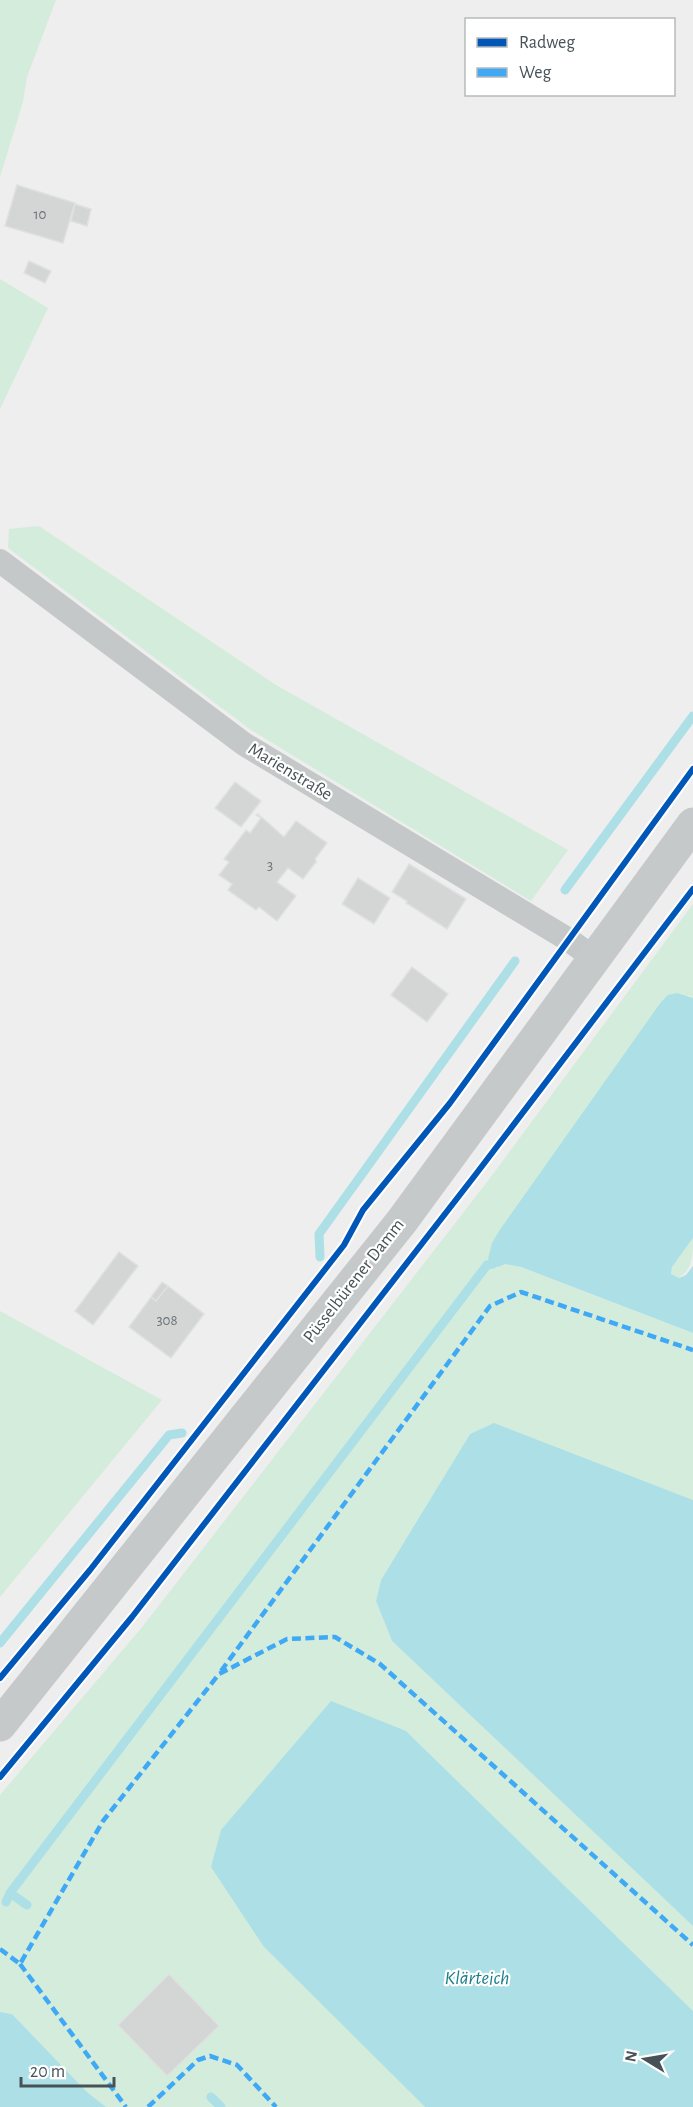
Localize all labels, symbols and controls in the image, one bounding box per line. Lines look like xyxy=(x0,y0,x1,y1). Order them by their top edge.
legend xyxy=(465,18,675,96)
text: Radweg xyxy=(519,34,575,52)
text: Weg xyxy=(519,64,551,82)
house number: 10 xyxy=(33,207,47,222)
street label: Marienstraße xyxy=(245,740,335,804)
house number: 3 xyxy=(267,858,273,873)
street label: Püsselbürener Damm xyxy=(300,1216,408,1346)
house number: 308 xyxy=(156,1313,178,1328)
water label: Klärteich xyxy=(445,1968,510,1988)
north arrow xyxy=(615,2029,675,2089)
text: N xyxy=(622,2049,640,2063)
scale bar xyxy=(21,2050,114,2088)
text: 20 m xyxy=(30,2063,65,2081)

